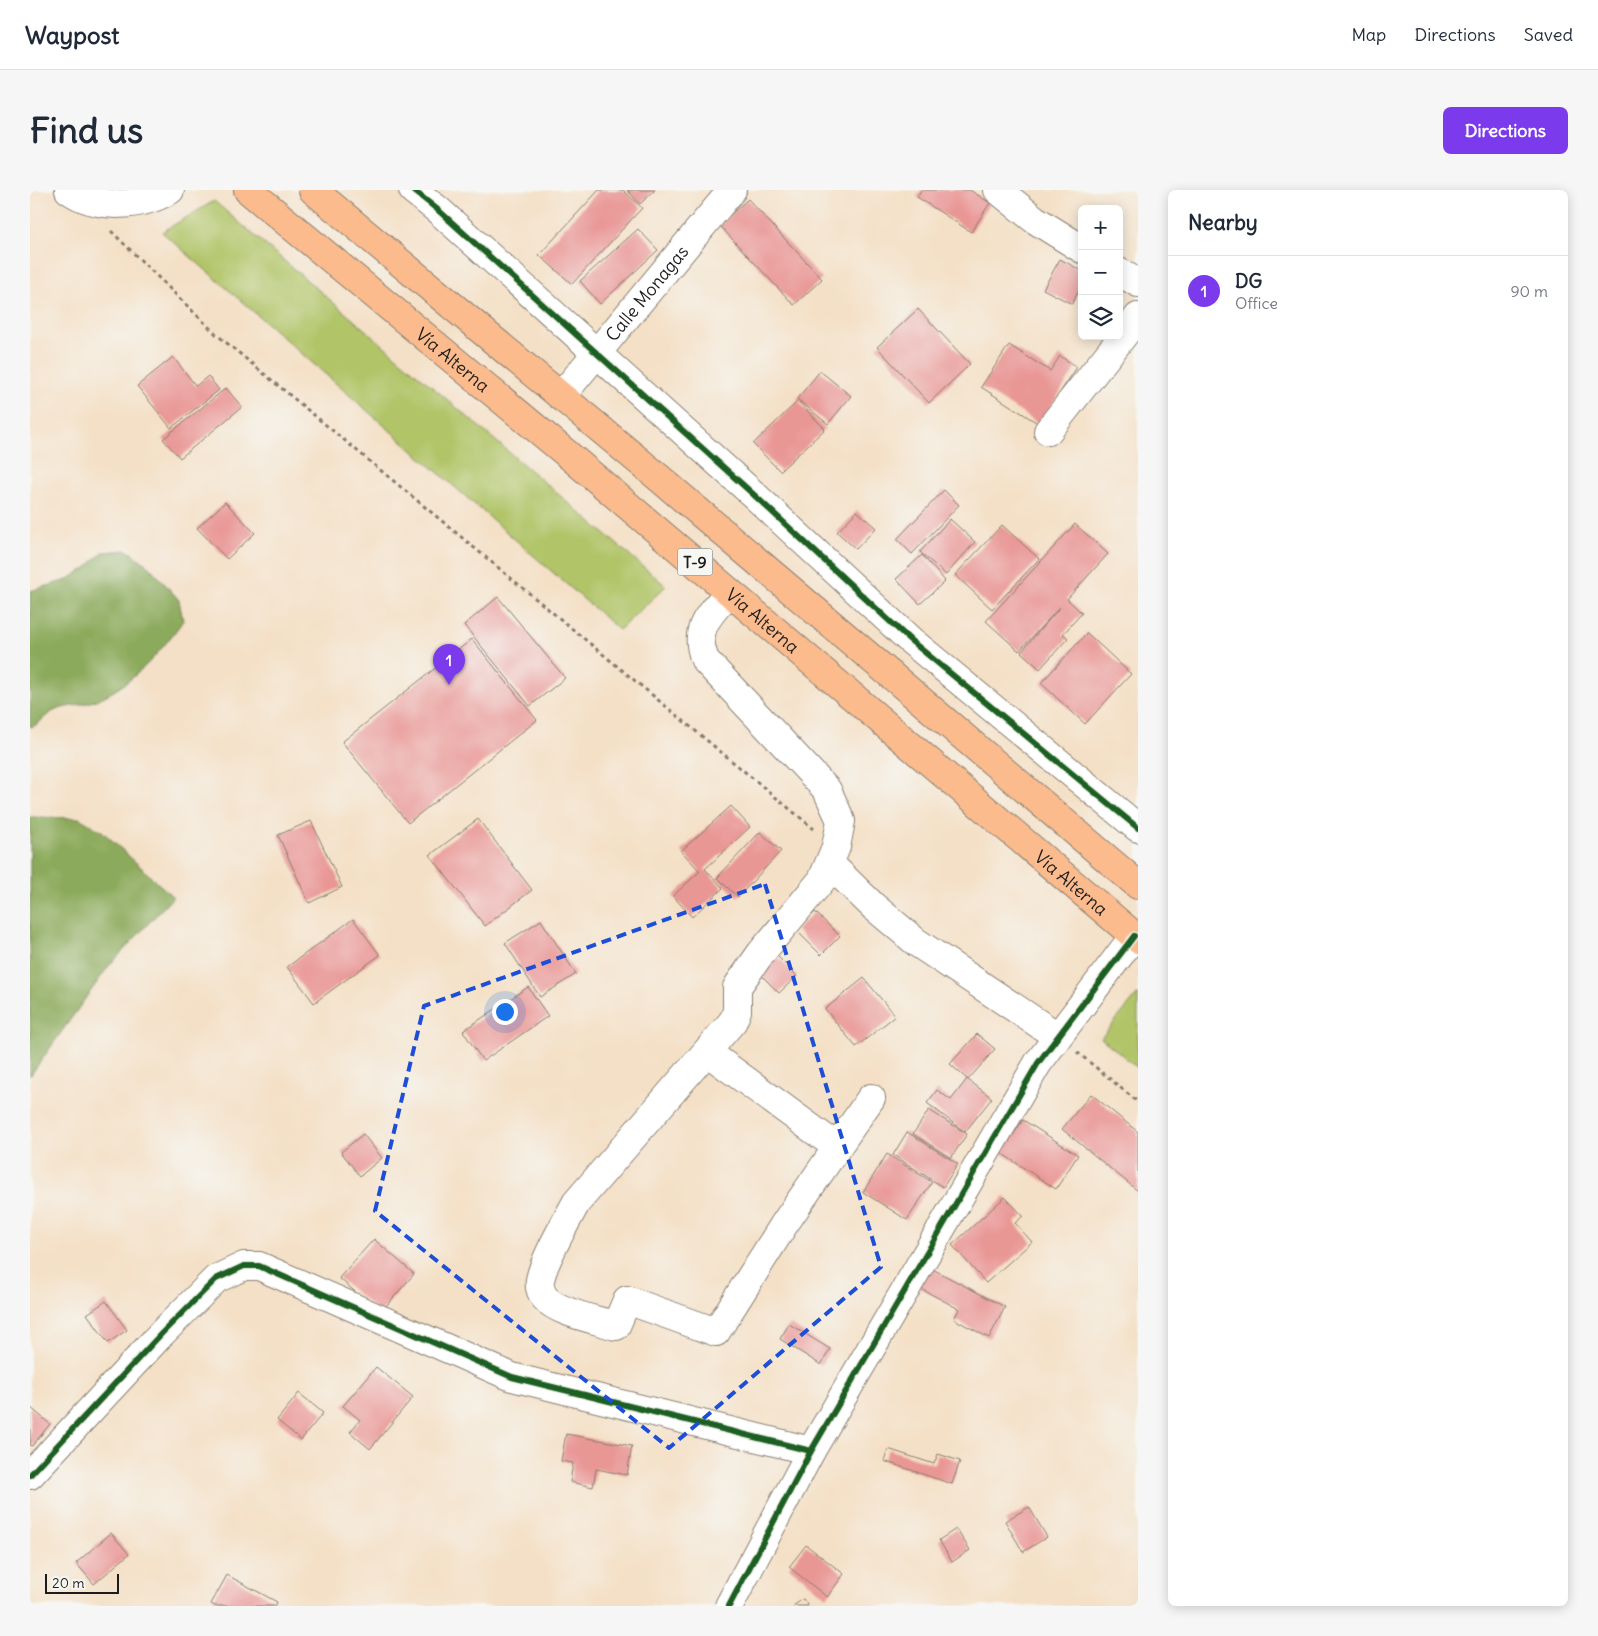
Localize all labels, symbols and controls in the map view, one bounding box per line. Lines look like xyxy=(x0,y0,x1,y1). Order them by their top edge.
text: Waypost xyxy=(25,20,119,50)
text: Map xyxy=(1351,23,1386,46)
text: Directions xyxy=(1414,23,1496,46)
text: Saved xyxy=(1524,23,1573,46)
button: Directions xyxy=(1443,107,1568,154)
text: Find us xyxy=(30,108,143,152)
map controls xyxy=(1078,205,1123,340)
button: + xyxy=(1078,205,1123,250)
text: Nearby xyxy=(1188,209,1258,236)
street label: Calle Monagas xyxy=(600,240,693,346)
button: − xyxy=(1078,250,1123,295)
text: DG xyxy=(1235,269,1262,293)
text: 1 xyxy=(1201,281,1207,301)
text: 90 m xyxy=(1510,281,1548,301)
text: Office xyxy=(1235,293,1278,313)
button: layers xyxy=(1078,295,1123,340)
street label: Vía Alterna xyxy=(411,322,495,397)
road number: T-9 xyxy=(678,548,712,576)
street label: Vía Alterna xyxy=(721,583,804,658)
pin: 1 xyxy=(433,644,465,685)
street label: Vía Alterna xyxy=(1030,845,1113,920)
your location xyxy=(492,999,518,1025)
scale bar xyxy=(45,1571,119,1594)
text: 20 m xyxy=(52,1574,85,1592)

